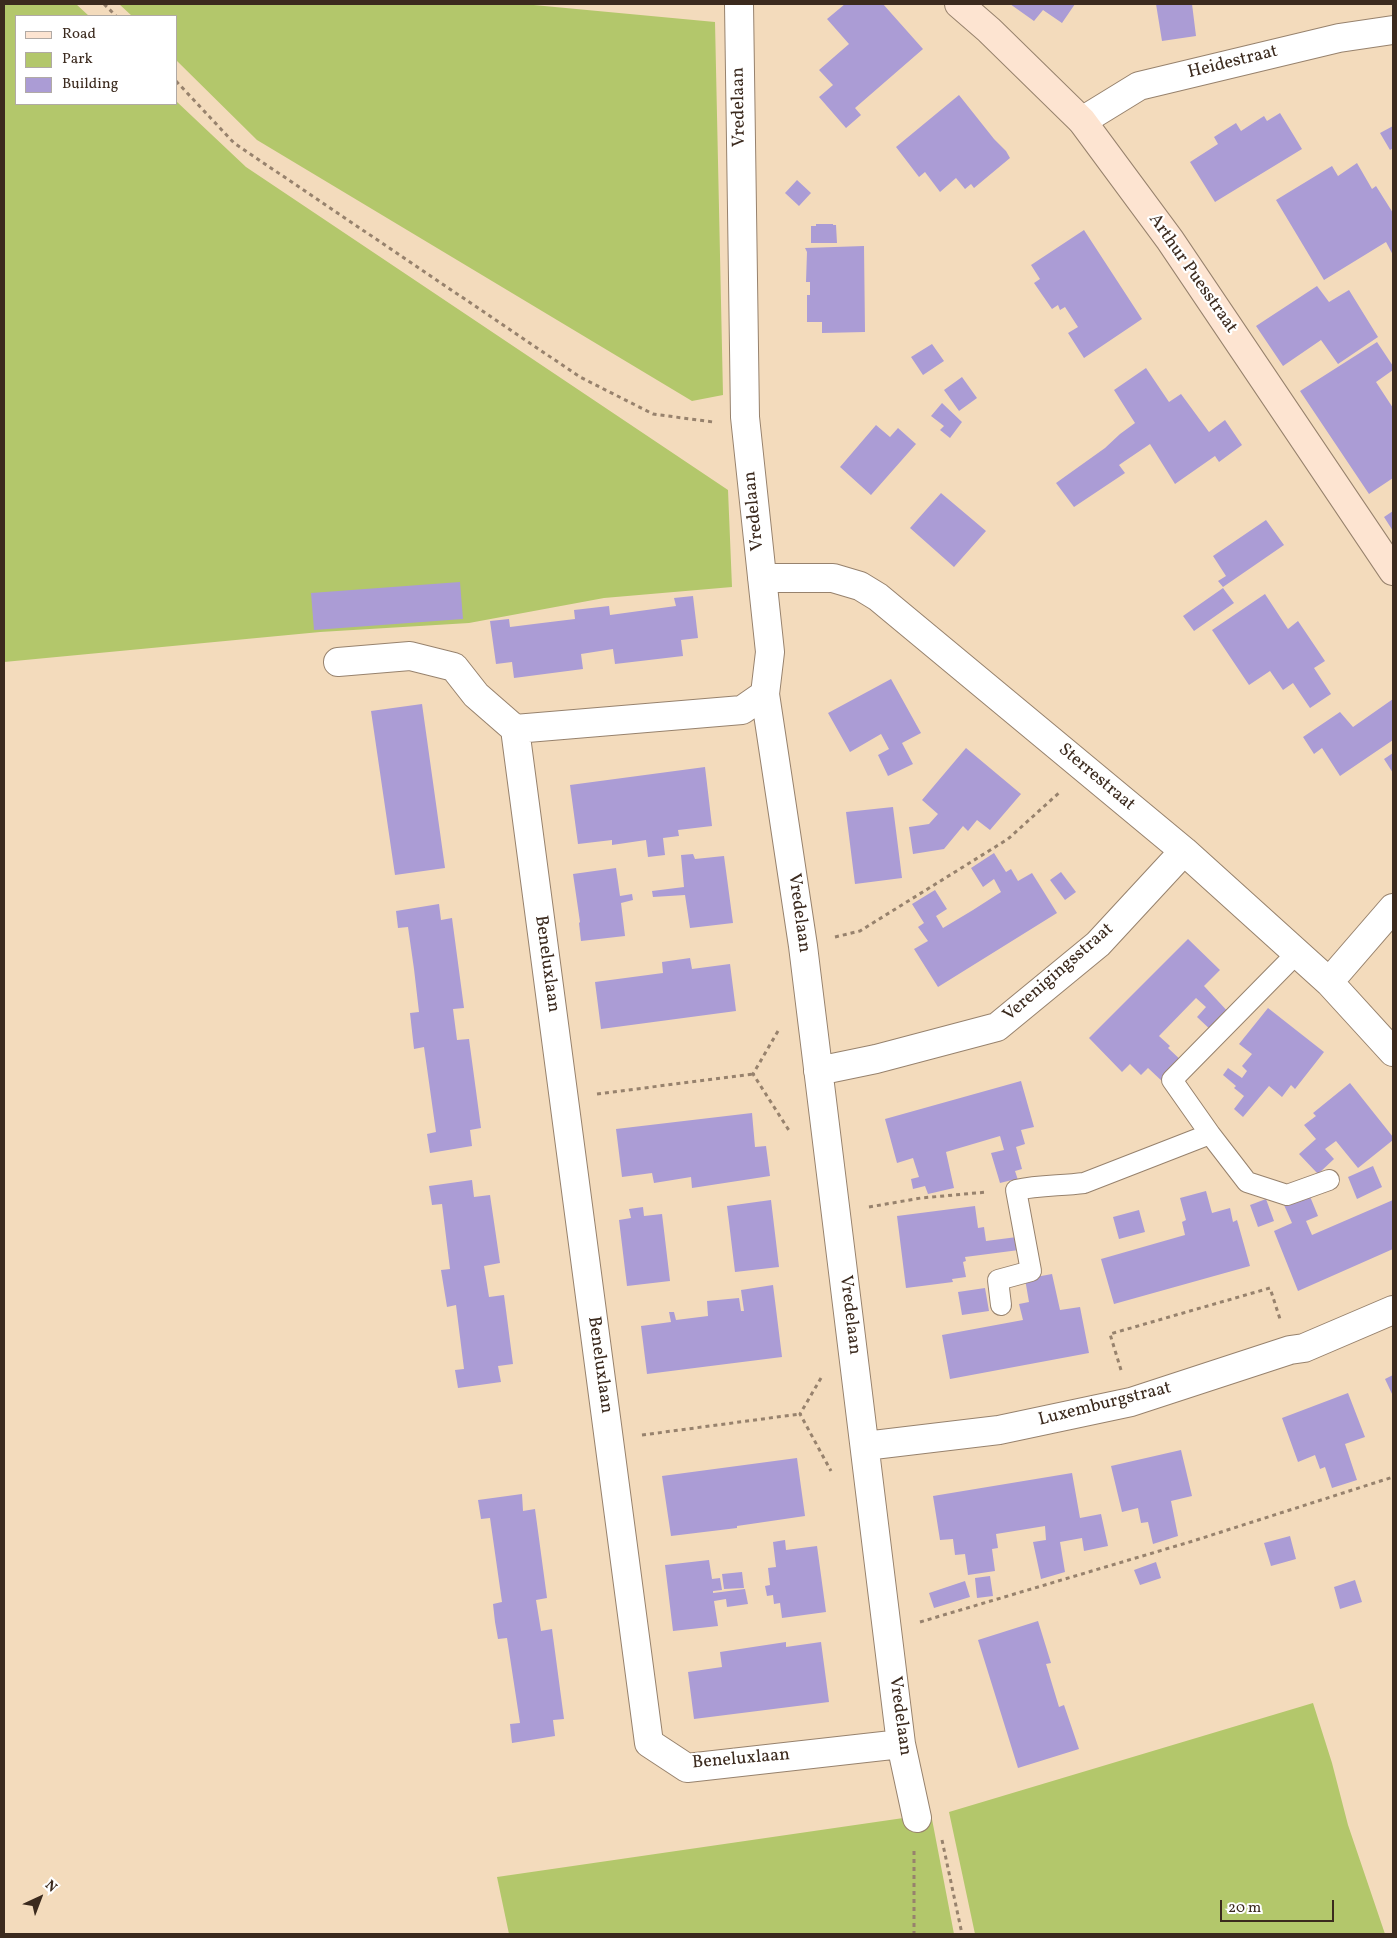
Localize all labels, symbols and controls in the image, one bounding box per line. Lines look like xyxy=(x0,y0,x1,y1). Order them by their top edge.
legend xyxy=(15,15,178,105)
text: Road xyxy=(62,24,96,45)
street label: Heidestraat xyxy=(1186,41,1280,85)
text: Park xyxy=(62,49,93,70)
street label: Vredelaan xyxy=(729,67,751,147)
text: Building xyxy=(62,74,118,95)
street label: Arthur Puesstraat xyxy=(1143,210,1241,338)
street label: Vredelaan xyxy=(740,470,770,552)
street label: Sterrestraat xyxy=(1053,740,1139,816)
street label: Vredelaan xyxy=(782,872,814,954)
street label: Beneluxlaan xyxy=(528,914,564,1014)
street label: Verenigingsstraat xyxy=(999,919,1119,1027)
street label: Vredelaan xyxy=(833,1274,865,1356)
street label: Beneluxlaan xyxy=(581,1315,617,1415)
street label: Luxemburgstraat xyxy=(1036,1378,1174,1432)
street label: Vredelaan xyxy=(883,1675,915,1757)
street label: Beneluxlaan xyxy=(691,1745,791,1775)
north arrow xyxy=(15,1873,65,1923)
text: N xyxy=(40,1876,61,1897)
scale bar xyxy=(1222,1890,1336,1922)
text: 20 m xyxy=(1228,1898,1261,1919)

